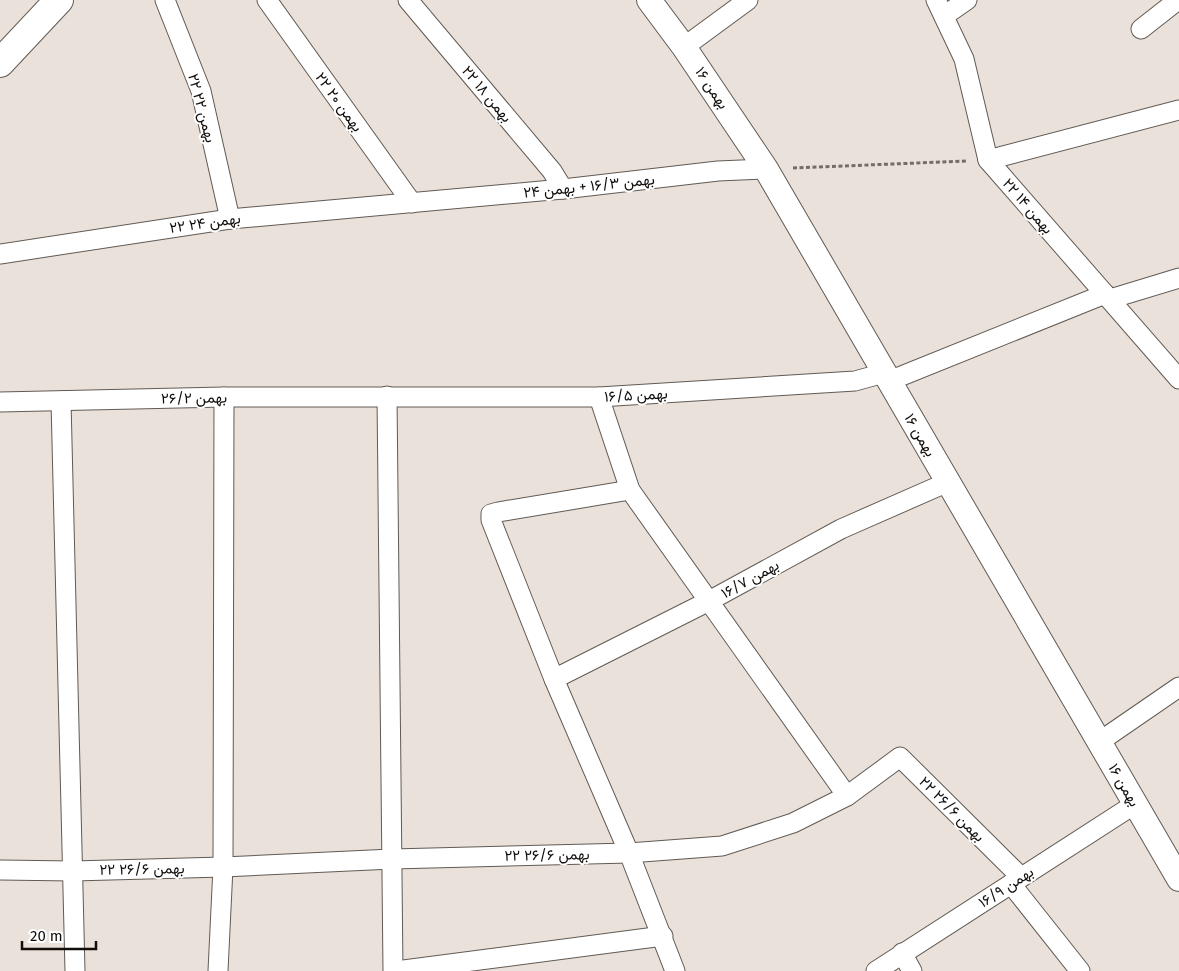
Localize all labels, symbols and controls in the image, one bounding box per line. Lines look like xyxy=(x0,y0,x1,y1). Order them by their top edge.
street label: ۲۲ بهمن ۱۸ xyxy=(457,62,516,127)
street label: بهمن ۱۶ xyxy=(691,64,733,113)
street label: ۲۲ بهمن ۲۰ xyxy=(311,69,367,136)
street label: ۲۲ بهمن ۲۲ xyxy=(183,72,220,145)
street label: بهمن ۱۶/۳ + بهمن ۲۴ xyxy=(523,170,656,203)
street label: ۲۲ بهمن ۱۴ xyxy=(998,174,1057,238)
street label: ۲۲ بهمن ۲۴ xyxy=(168,209,242,238)
street label: بهمن ۱۶/۵ xyxy=(604,384,668,407)
street label: بهمن ۲۶/۲ xyxy=(161,388,227,409)
street label: بهمن ۱۶ xyxy=(900,410,940,460)
street label: بهمن ۱۶/۷ xyxy=(718,556,783,603)
street label: بهمن ۱۶ xyxy=(1104,760,1144,810)
street label: ۲۲ بهمن ۲۶/۶ xyxy=(915,772,989,846)
street label: ۲۲ بهمن ۲۶/۶ xyxy=(504,845,590,866)
street label: ۲۲ بهمن ۲۶/۶ xyxy=(99,859,185,880)
street label: بهمن ۱۶/۹ xyxy=(975,863,1037,912)
scale bar xyxy=(22,918,96,950)
text: 20 m xyxy=(30,927,63,945)

